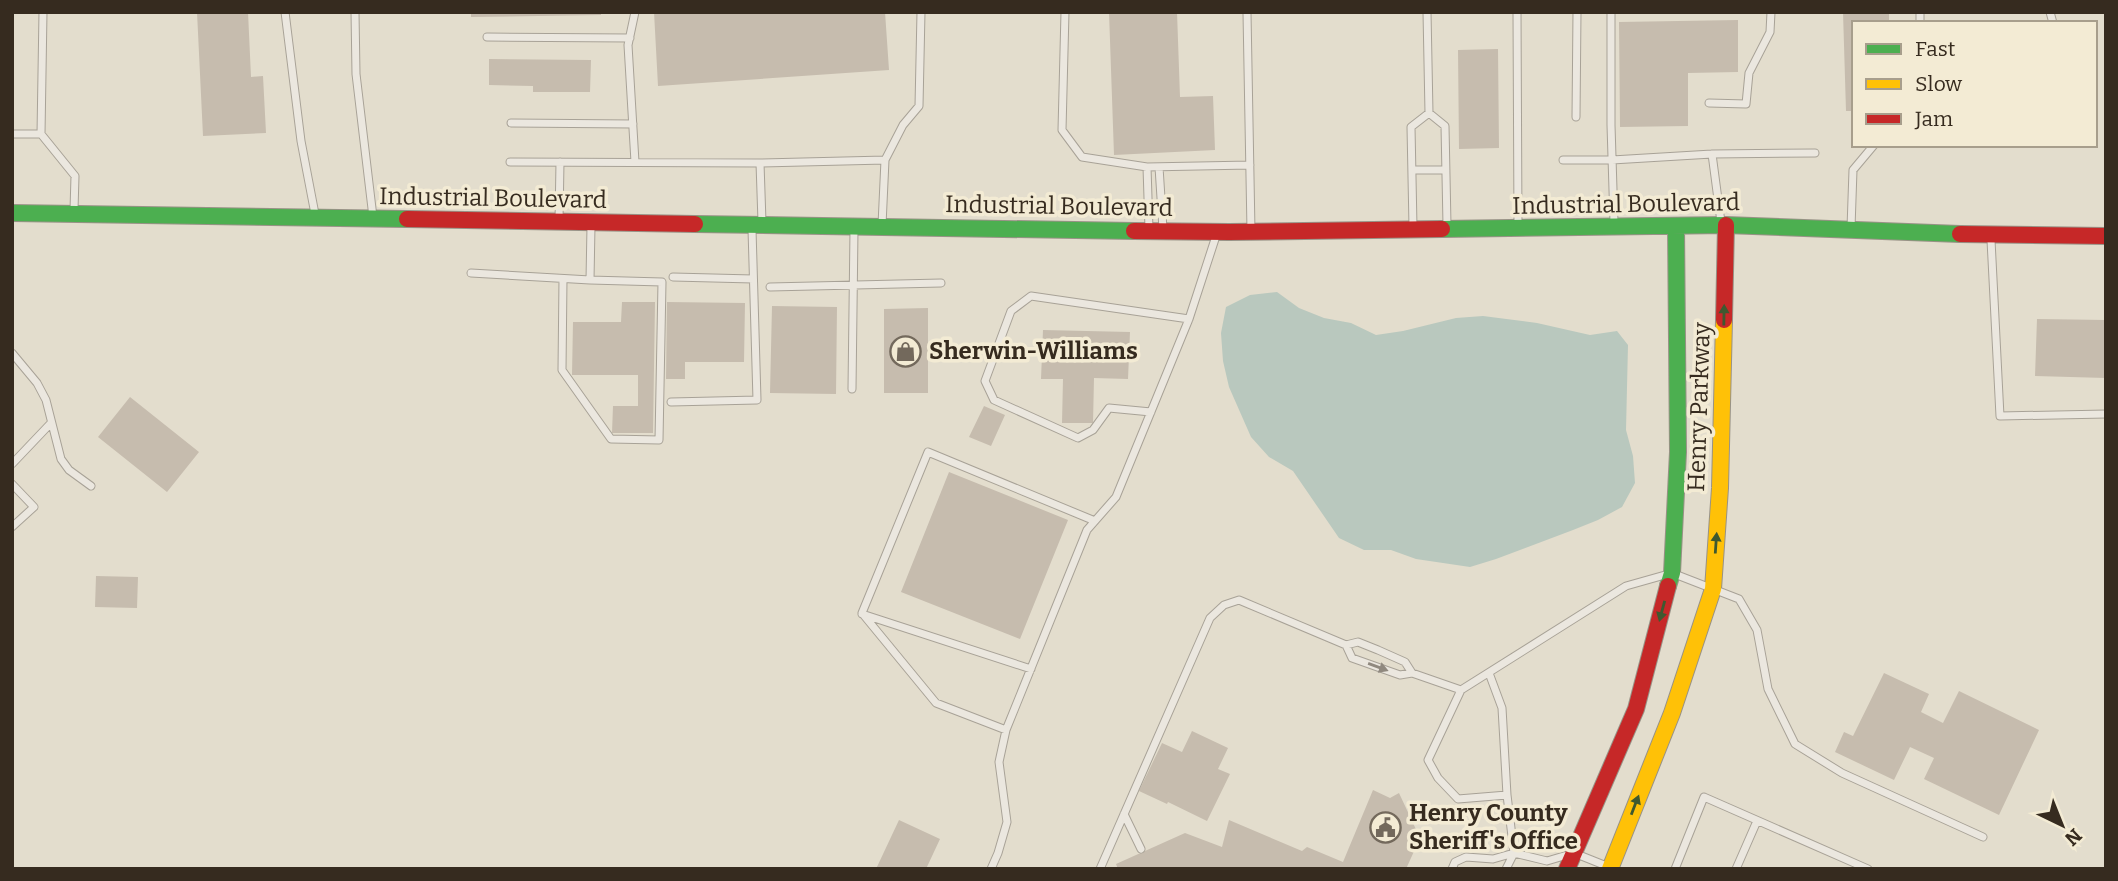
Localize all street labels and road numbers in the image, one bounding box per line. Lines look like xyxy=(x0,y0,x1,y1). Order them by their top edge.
street label: Industrial Boulevard xyxy=(379,182,607,214)
street label: Industrial Boulevard xyxy=(1512,188,1740,220)
street label: Industrial Boulevard xyxy=(945,190,1173,222)
street label: Henry Parkway xyxy=(1682,321,1716,492)

